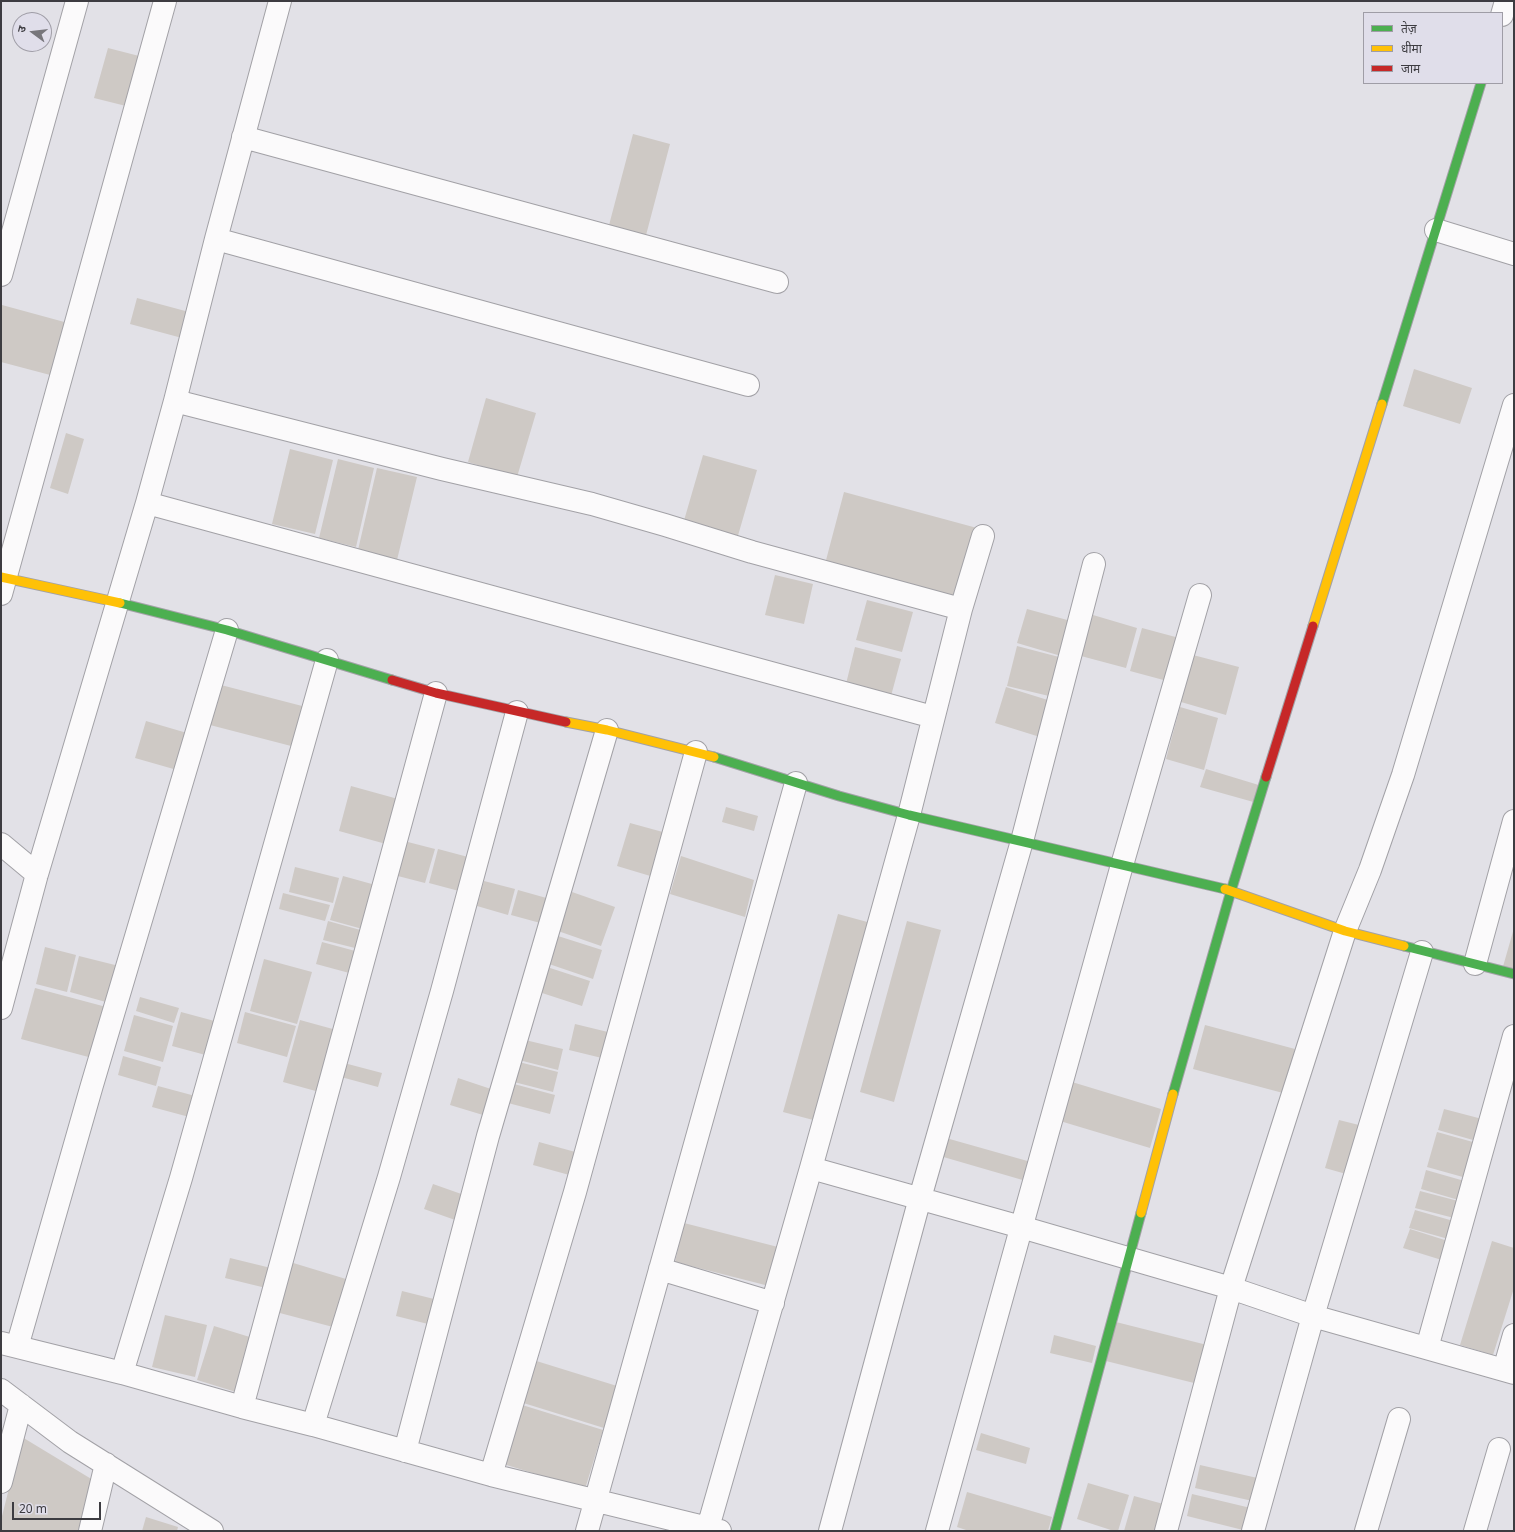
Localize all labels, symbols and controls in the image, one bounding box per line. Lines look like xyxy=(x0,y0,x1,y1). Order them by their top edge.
north arrow xyxy=(12,12,52,52)
legend xyxy=(1363,12,1503,84)
text: तेज़ xyxy=(1401,20,1417,37)
text: उ xyxy=(13,24,29,34)
text: धीमा xyxy=(1401,40,1422,57)
text: जाम xyxy=(1401,60,1420,77)
scale bar xyxy=(14,1494,103,1520)
text: 20 m xyxy=(19,1500,47,1517)

